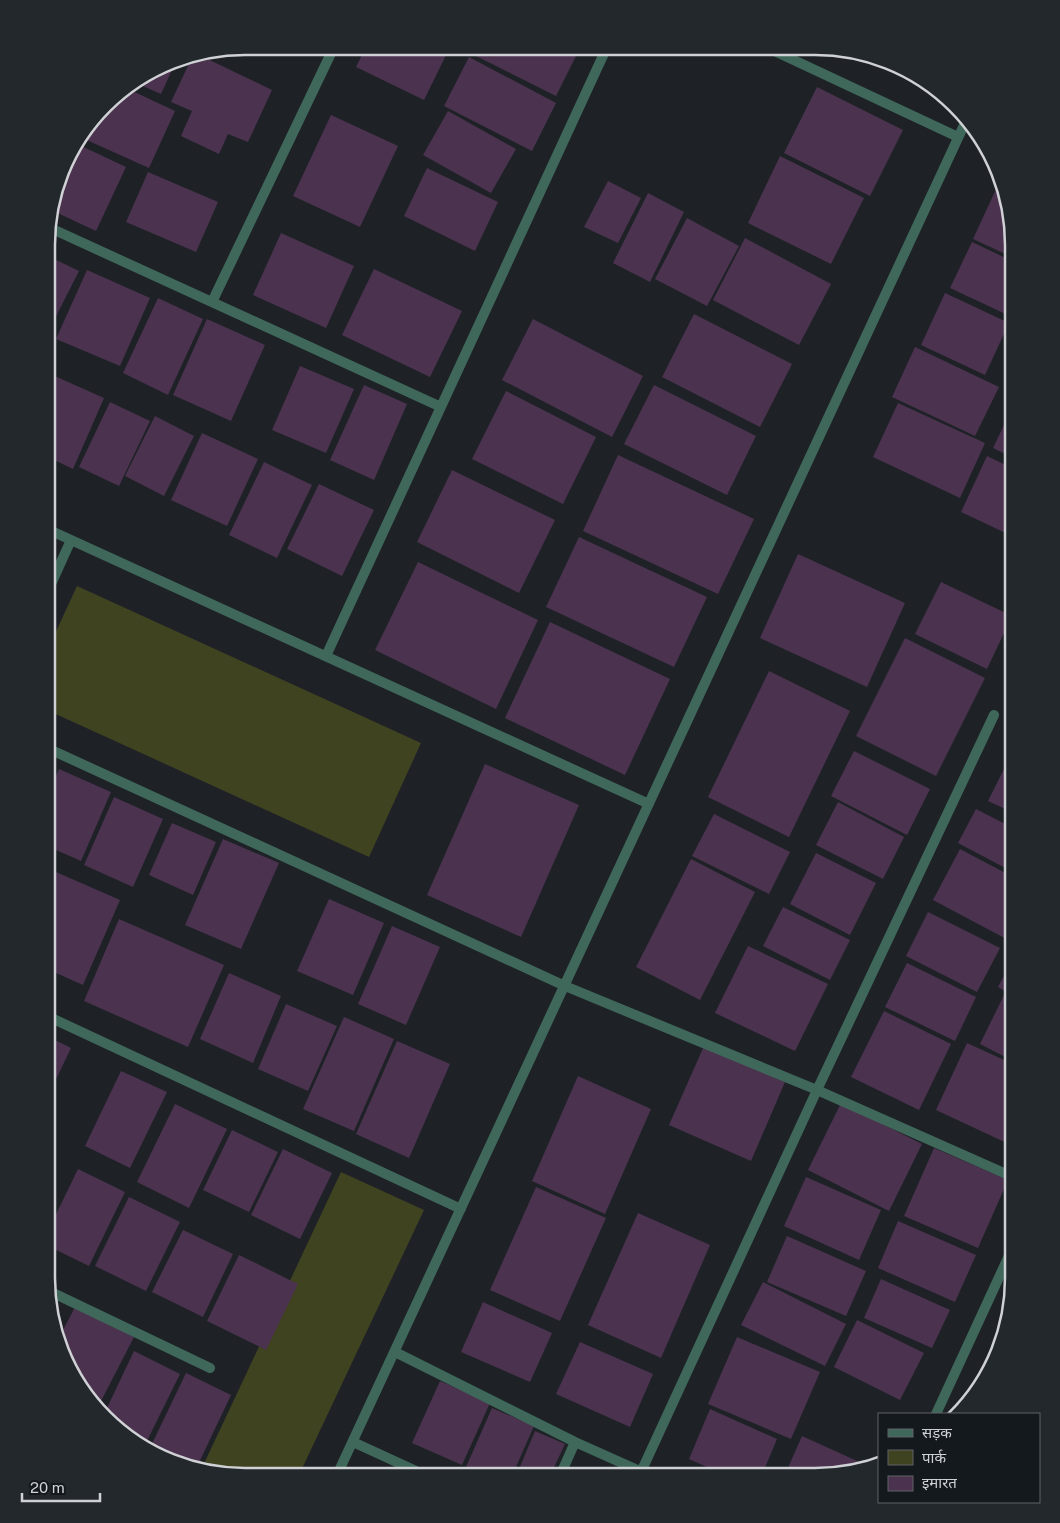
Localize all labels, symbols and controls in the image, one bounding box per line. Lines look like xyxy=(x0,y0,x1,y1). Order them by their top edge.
legend xyxy=(878,1413,1040,1503)
text: सड़क xyxy=(922,1424,952,1441)
text: पार्क xyxy=(922,1449,946,1466)
scale bar xyxy=(22,1470,100,1502)
text: इमारत xyxy=(922,1474,957,1491)
text: 20 m xyxy=(30,1479,65,1496)

